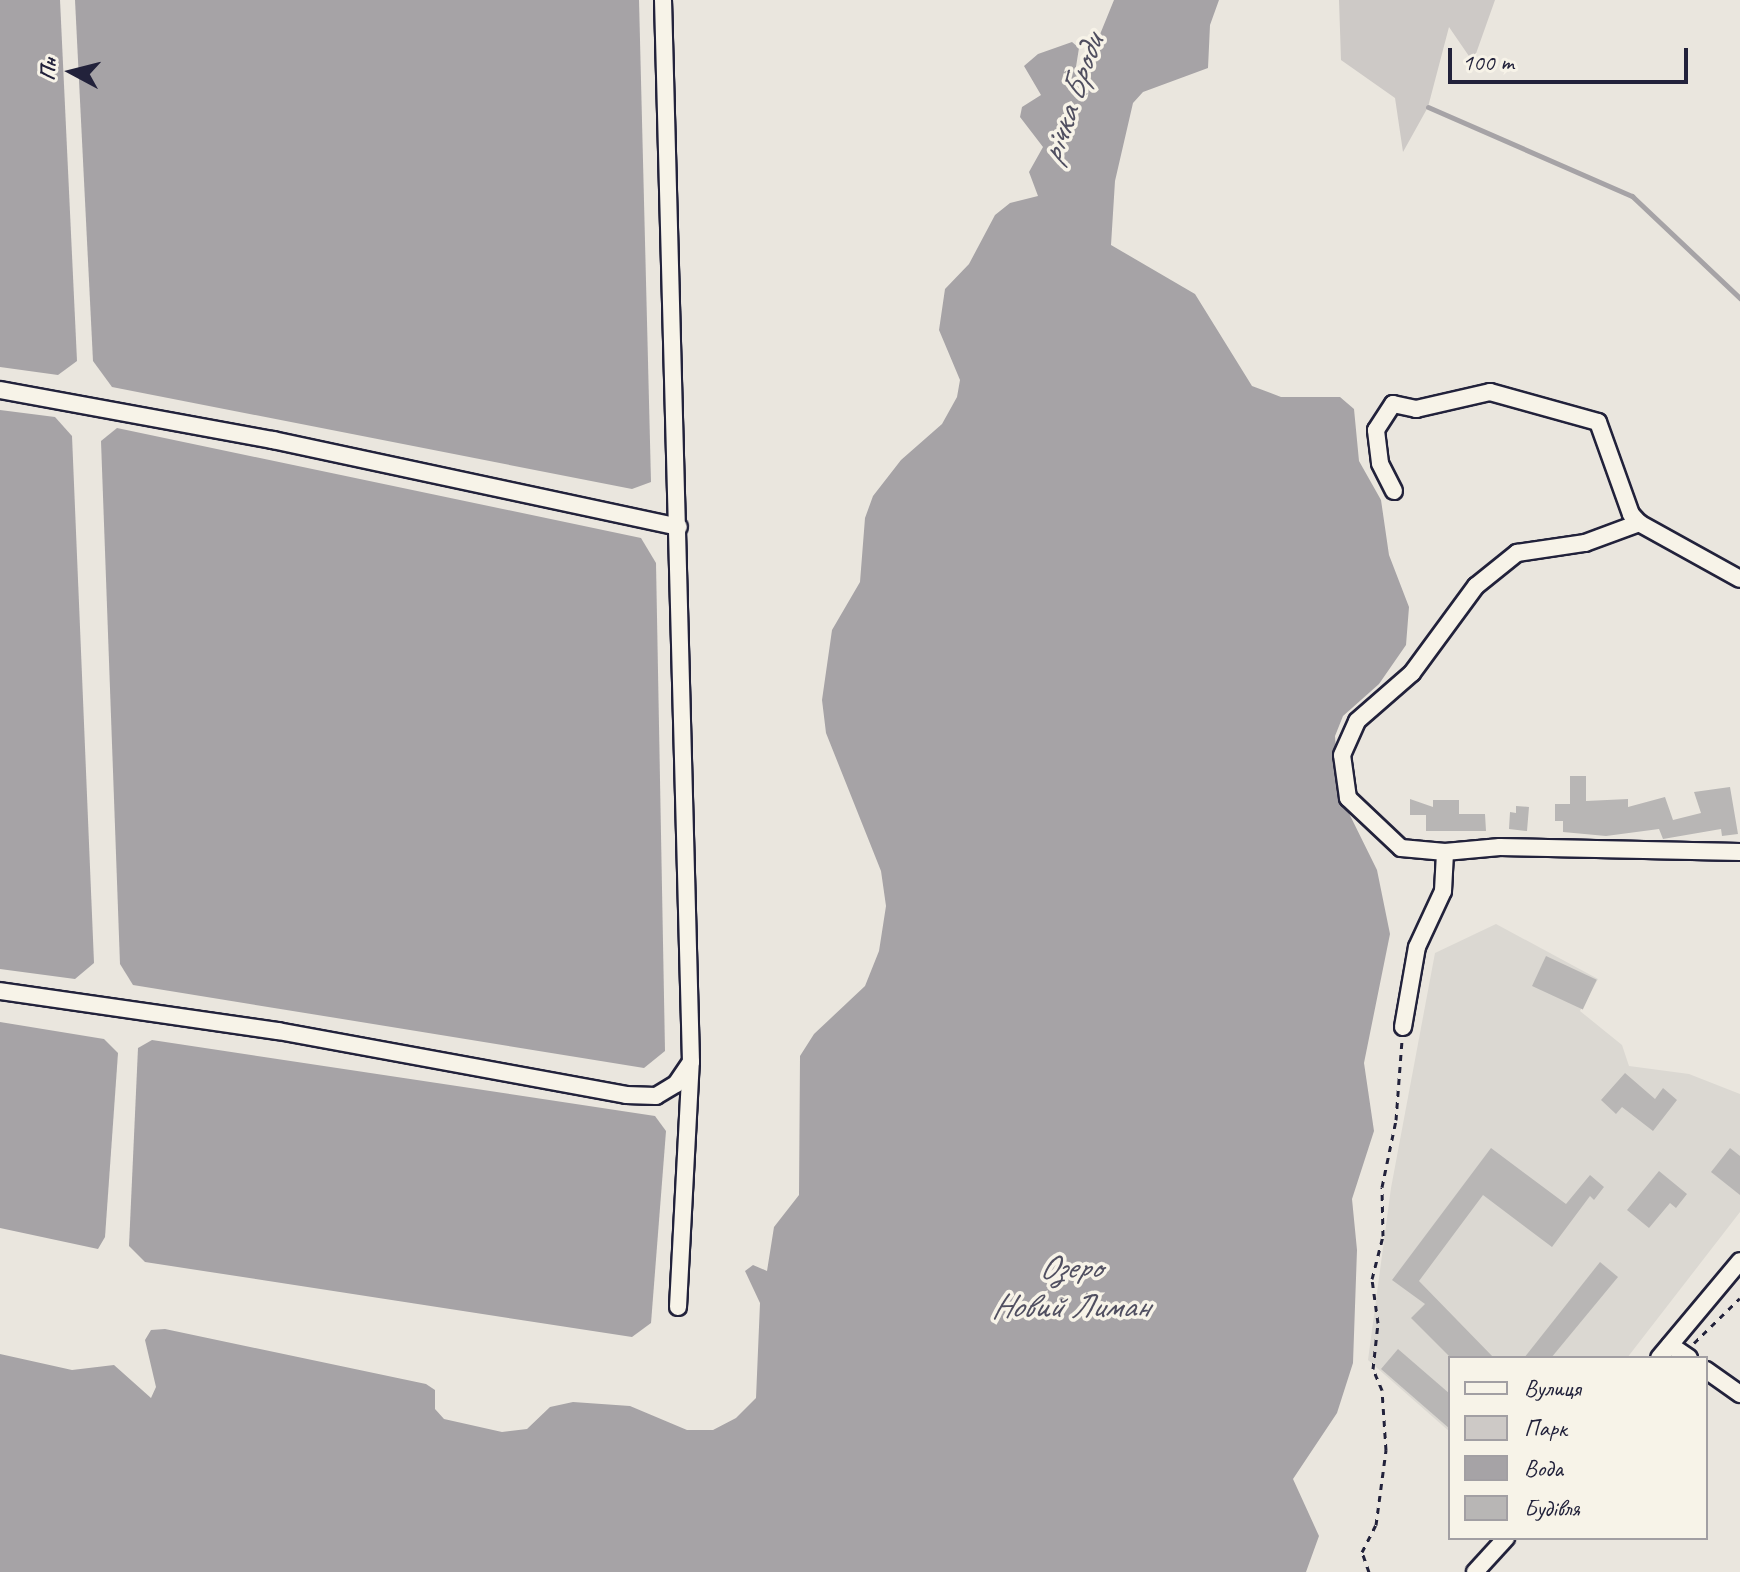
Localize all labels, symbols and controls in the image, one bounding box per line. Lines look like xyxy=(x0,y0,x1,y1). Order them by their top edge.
water label: річка Броди xyxy=(1030,29,1112,169)
north arrow xyxy=(32,32,112,112)
scale bar xyxy=(1452,32,1692,82)
text: 100 m xyxy=(1462,47,1514,77)
text: Пн xyxy=(33,56,63,82)
water label: Озеро Новий Лиман xyxy=(991,1246,1149,1326)
legend xyxy=(1448,1356,1708,1540)
text: Вулиця xyxy=(1524,1373,1581,1403)
text: Парк xyxy=(1524,1413,1567,1443)
text: Вода xyxy=(1524,1453,1563,1483)
text: Будівля xyxy=(1524,1493,1580,1523)

